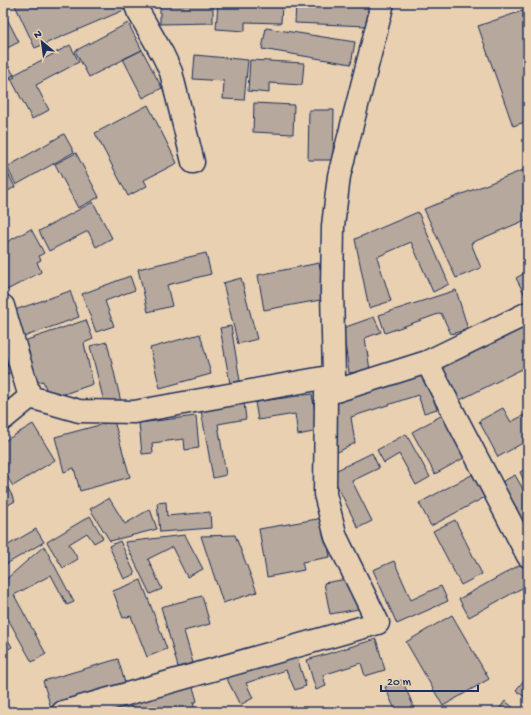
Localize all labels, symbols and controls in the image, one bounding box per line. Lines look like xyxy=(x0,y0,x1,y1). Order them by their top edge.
north arrow xyxy=(22,22,62,62)
text: N xyxy=(32,28,44,42)
scale bar xyxy=(381,667,478,693)
text: 20 m xyxy=(387,676,412,690)

